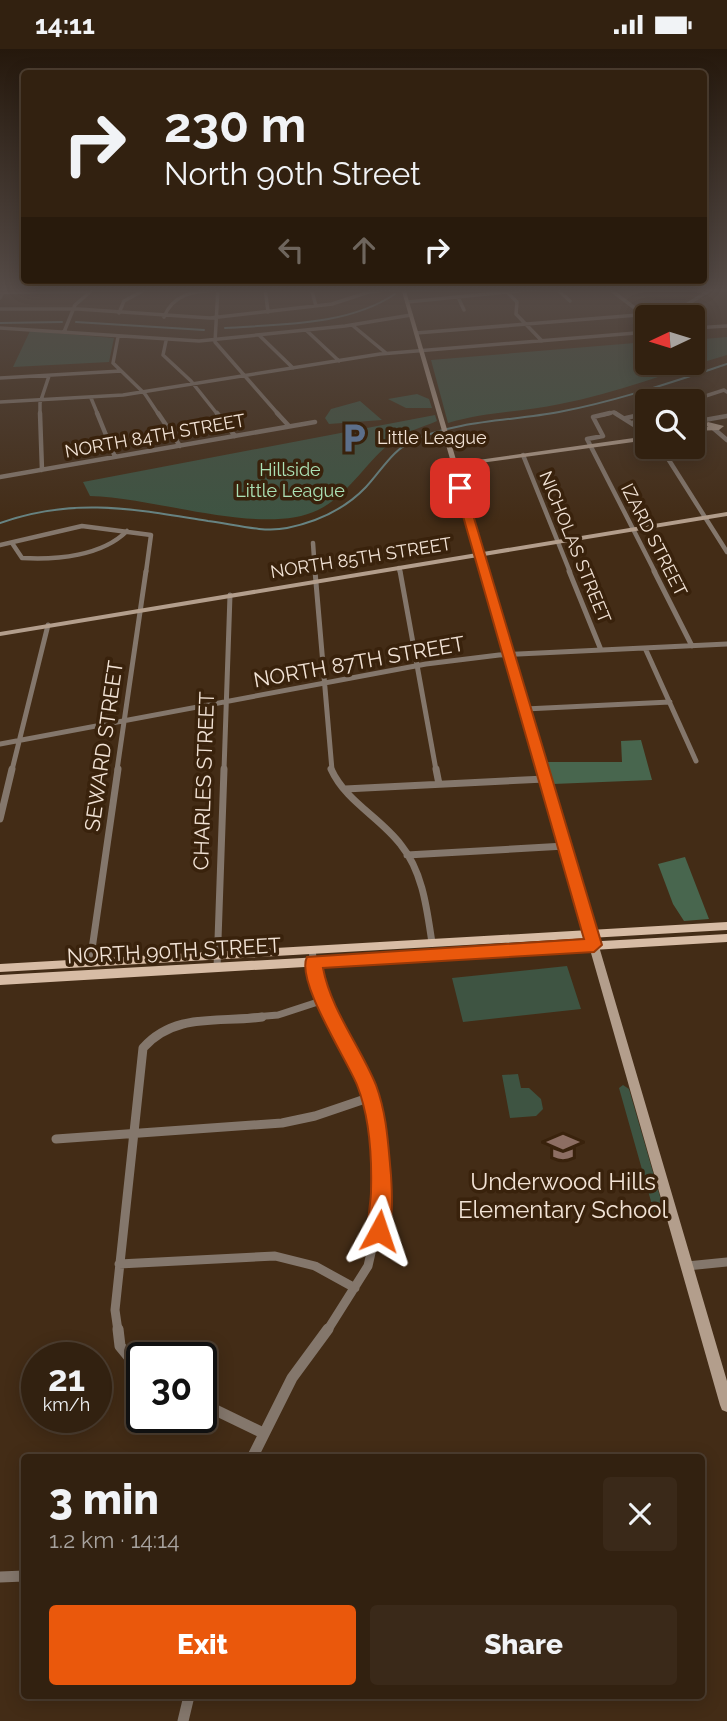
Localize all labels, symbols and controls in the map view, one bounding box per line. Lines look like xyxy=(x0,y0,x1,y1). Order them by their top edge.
text: 14:11 xyxy=(35,10,95,40)
text: 230 m xyxy=(164,96,306,153)
icon: right xyxy=(49,98,140,189)
text: North 90th Street xyxy=(164,155,421,192)
icon: left xyxy=(272,231,310,269)
icon: ahead xyxy=(345,231,383,269)
icon: right xyxy=(418,231,456,269)
north arrow xyxy=(635,305,705,375)
map controls xyxy=(635,305,705,459)
button: search xyxy=(635,389,705,459)
street label: NORTH 84TH STREET xyxy=(63,409,247,462)
parking icon: Little League xyxy=(337,421,371,455)
place label: Little League xyxy=(377,427,487,448)
pin xyxy=(430,458,490,518)
park label: Hillside Little League xyxy=(235,459,345,501)
street label: NICHOLAS STREET xyxy=(535,468,616,626)
icon: arrive xyxy=(441,469,479,507)
street label: IZARD STREET xyxy=(617,480,692,600)
street label: NORTH 85TH STREET xyxy=(269,533,453,582)
street label: NORTH 87TH STREET xyxy=(251,631,467,692)
street label: SEWARD STREET xyxy=(79,659,128,833)
street label: CHARLES STREET xyxy=(188,691,219,871)
street label: NORTH 90TH STREET xyxy=(66,932,282,969)
school or university icon: Underwood Hills Elementary School xyxy=(546,1130,580,1164)
place label: Underwood Hills Elementary School xyxy=(458,1167,669,1224)
position arrow xyxy=(342,1194,416,1268)
speed limit sign: 30 xyxy=(126,1342,217,1433)
text: 21 xyxy=(48,1358,85,1399)
text: km/h xyxy=(43,1394,90,1415)
text: 3 min xyxy=(49,1475,159,1524)
button: close xyxy=(603,1477,677,1551)
text: 1.2 km · 14:14 xyxy=(49,1526,180,1553)
button: Exit xyxy=(49,1605,356,1685)
button: Share xyxy=(370,1605,677,1685)

